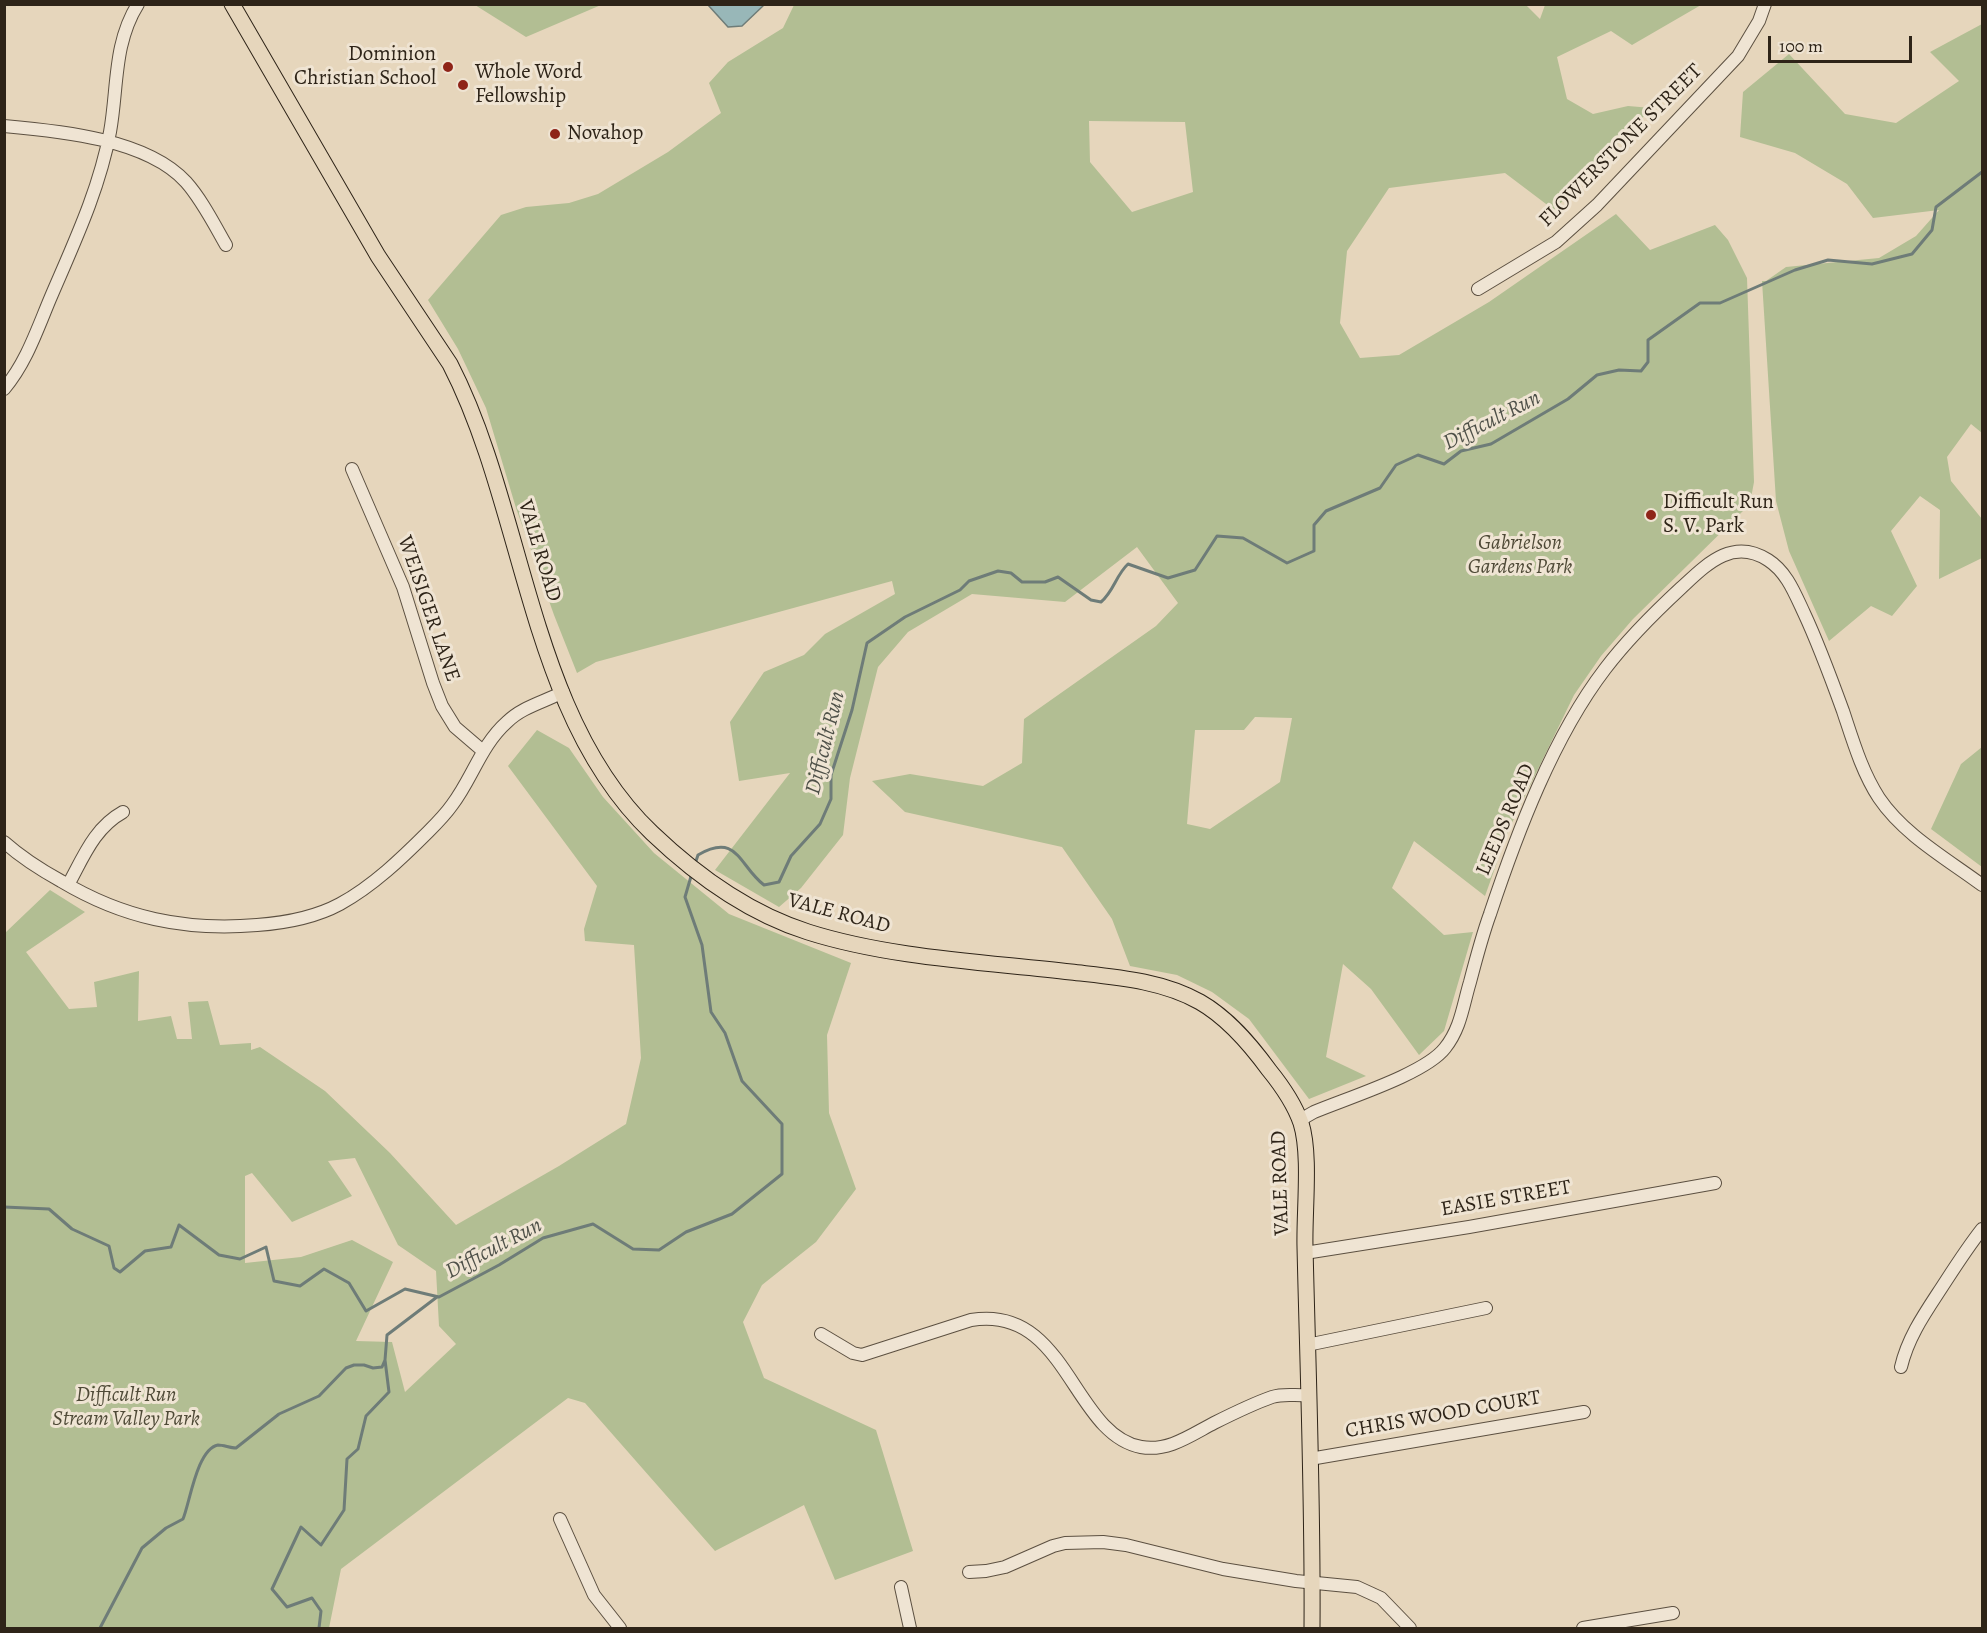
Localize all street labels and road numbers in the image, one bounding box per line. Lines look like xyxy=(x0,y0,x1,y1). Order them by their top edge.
street label: FLOWERSTONE STREET xyxy=(1534,59,1708,233)
street label: VALE ROAD xyxy=(512,497,566,605)
street label: WEISIGER LANE xyxy=(391,533,465,685)
street label: LEEDS ROAD xyxy=(1471,760,1541,880)
street label: VALE ROAD xyxy=(785,888,893,940)
street label: VALE ROAD xyxy=(1267,1130,1295,1236)
street label: EASIE STREET xyxy=(1439,1175,1573,1223)
street label: CHRIS WOOD COURT xyxy=(1343,1385,1543,1445)

